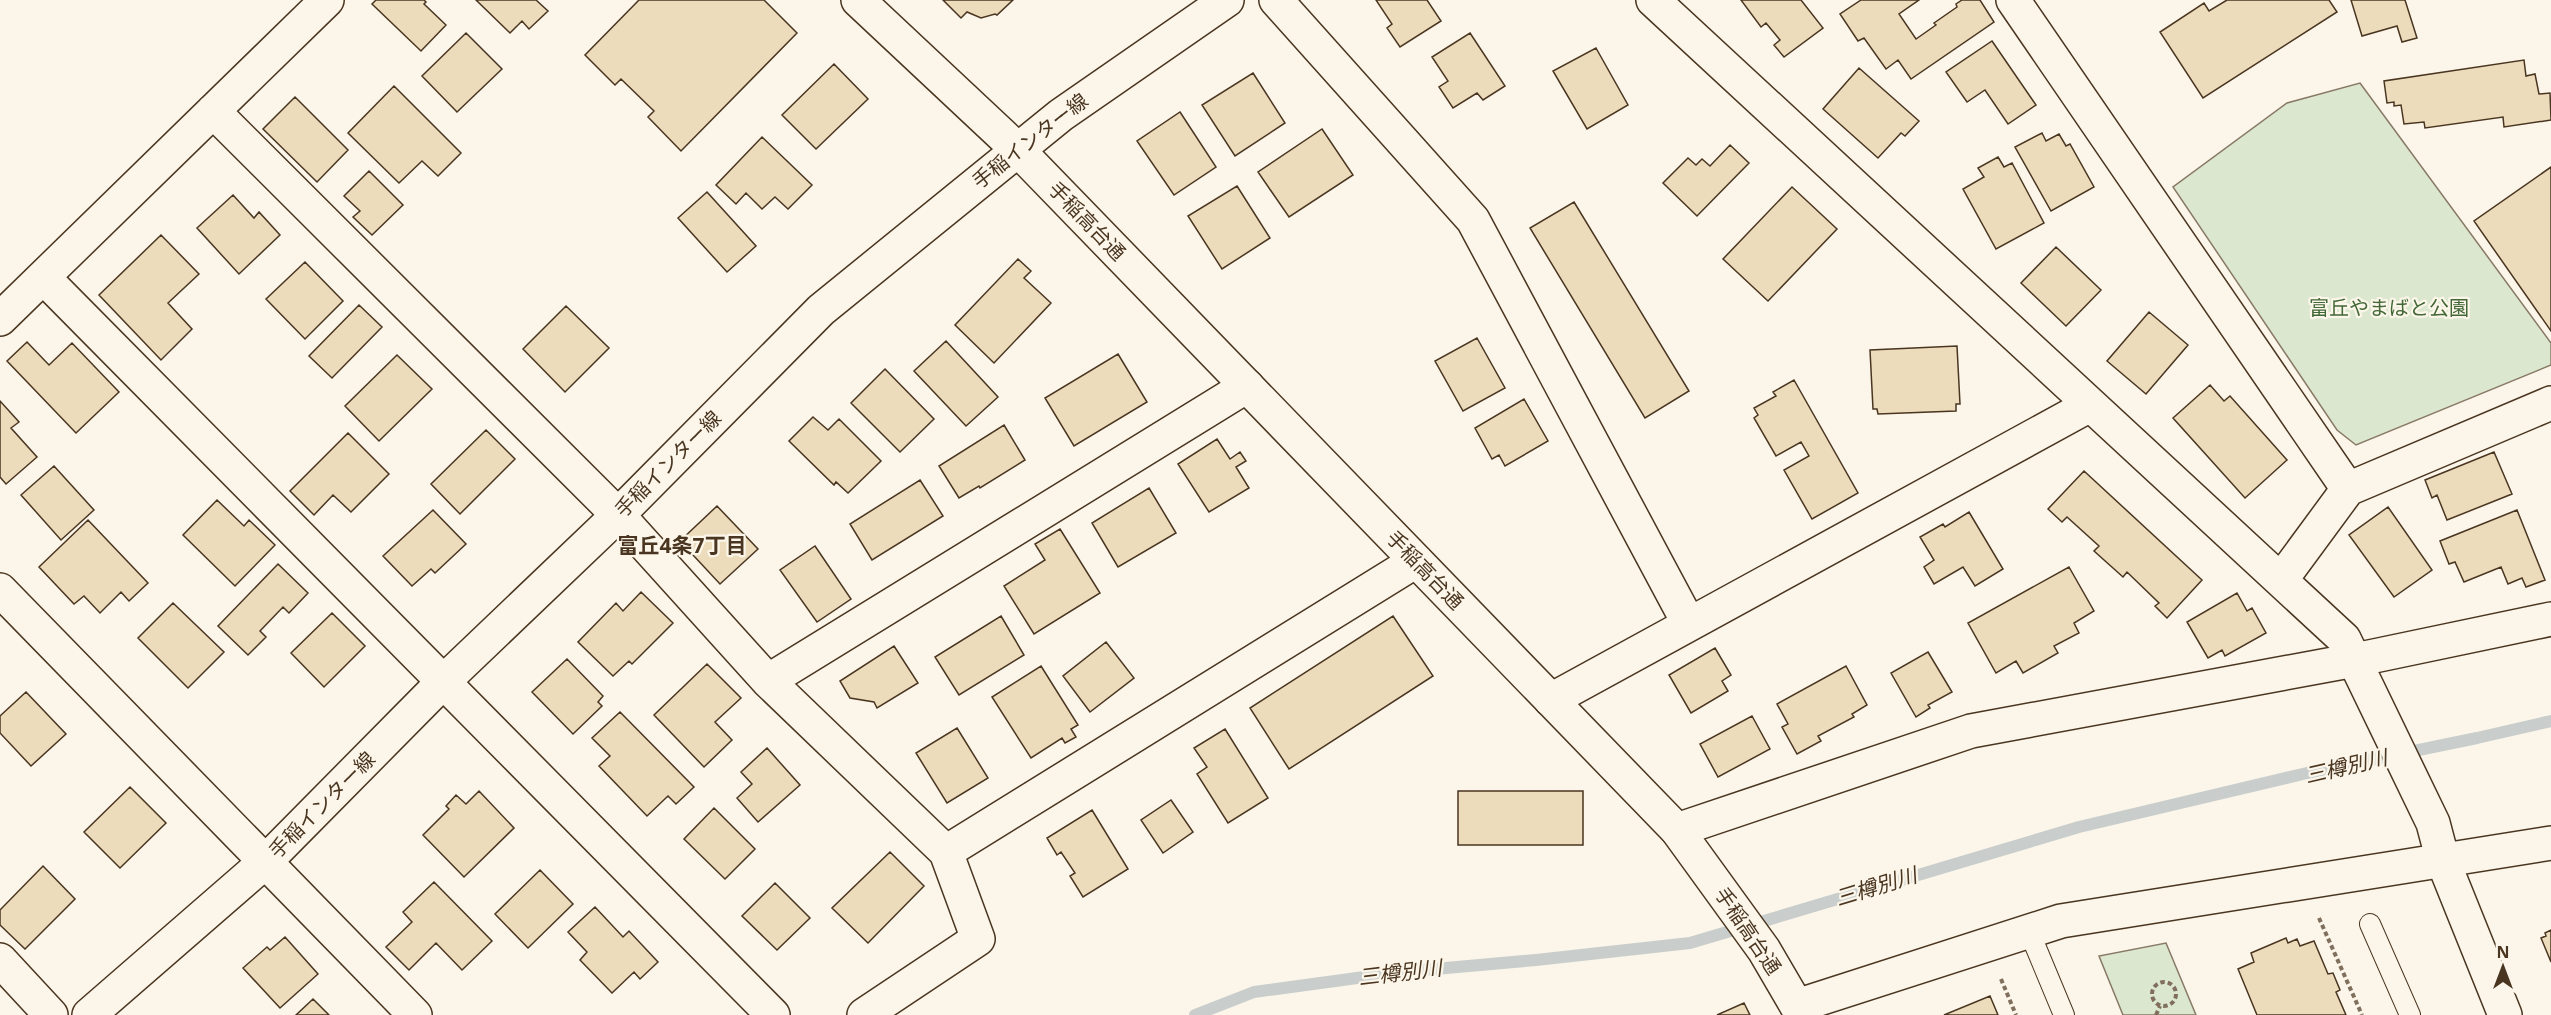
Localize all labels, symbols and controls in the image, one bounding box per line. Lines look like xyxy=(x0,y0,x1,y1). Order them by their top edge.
street label: 手稲インター線 xyxy=(966,87,1093,194)
street label: 手稲高台通 xyxy=(1043,175,1132,266)
park label: 富丘やまばと公園 xyxy=(2309,294,2469,321)
street label: 手稲インター線 xyxy=(609,405,727,523)
street label: 手稲高台通 xyxy=(1381,524,1470,615)
district label: 富丘4条7丁目 xyxy=(617,531,747,559)
water label: 三樽別川 xyxy=(2302,742,2392,789)
street label: 手稲インター線 xyxy=(263,746,381,864)
water label: 三樽別川 xyxy=(1831,860,1922,912)
street label: 手稲高台通 xyxy=(1709,882,1788,980)
north arrow xyxy=(2473,937,2533,997)
text: N xyxy=(2496,941,2510,963)
water label: 三樽別川 xyxy=(1356,953,1445,991)

